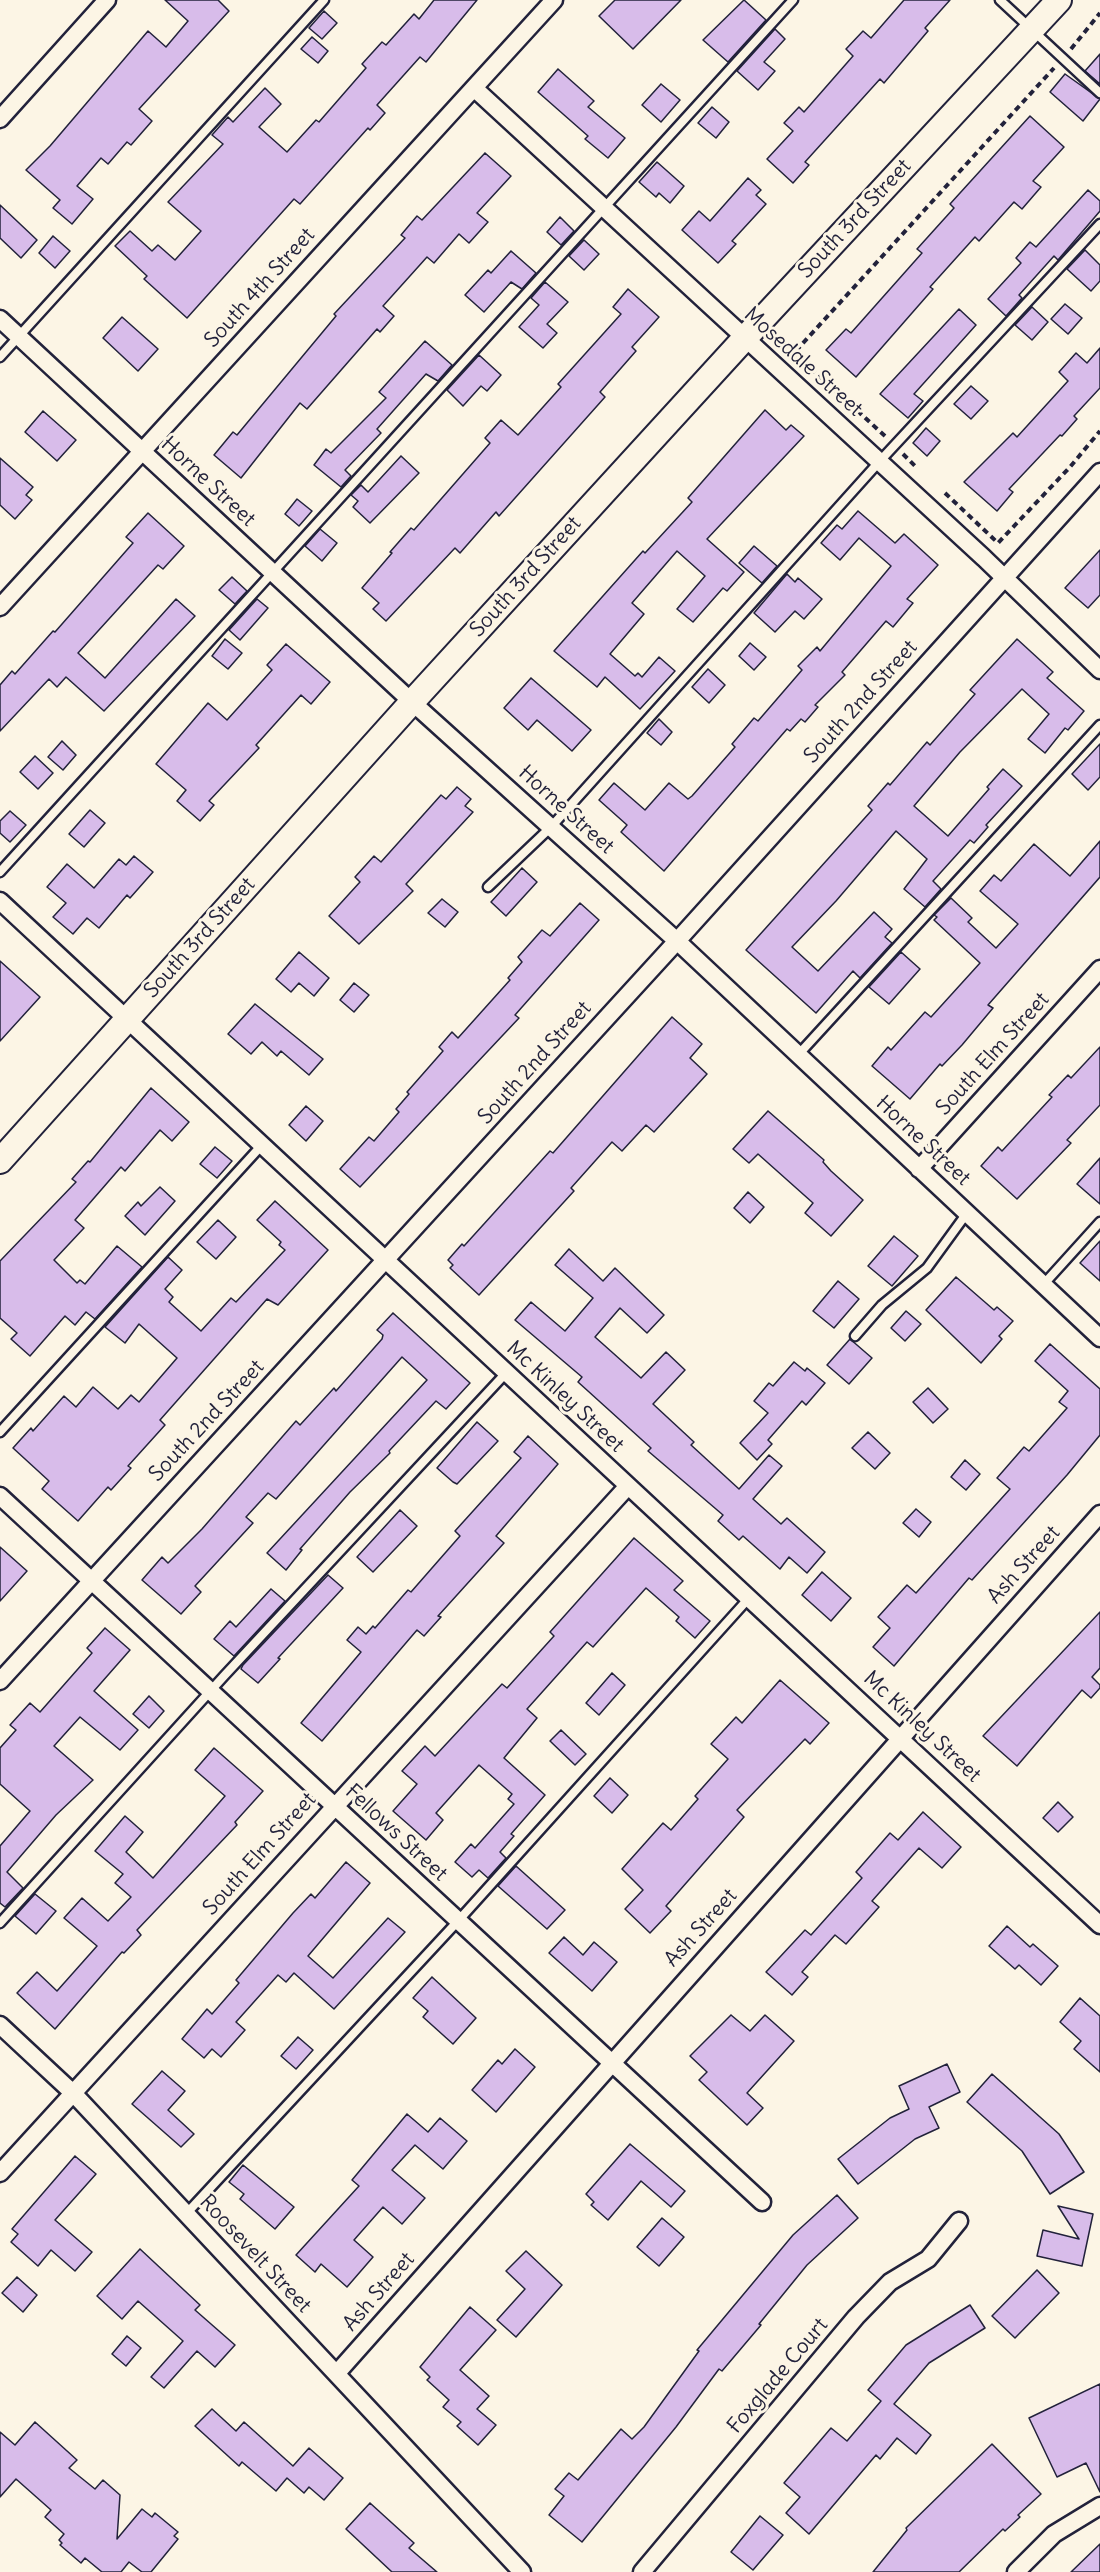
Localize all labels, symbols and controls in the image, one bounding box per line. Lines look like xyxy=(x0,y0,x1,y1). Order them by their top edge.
street label: South 3rd Street xyxy=(793,154,917,284)
street label: South 4th Street xyxy=(200,223,320,353)
street label: Mosedale Street xyxy=(738,302,868,422)
street label: Horne Street xyxy=(156,432,260,532)
street label: South 3rd Street xyxy=(465,511,587,643)
street label: South 2nd Street xyxy=(799,635,923,769)
street label: Horne Street xyxy=(513,760,619,860)
street label: South 3rd Street xyxy=(139,872,261,1004)
street label: South Elm Street xyxy=(931,987,1055,1121)
street label: South 2nd Street xyxy=(473,996,597,1130)
street label: Horne Street xyxy=(871,1091,975,1191)
street label: Mc Kinley Street xyxy=(501,1336,629,1458)
street label: South 2nd Street xyxy=(144,1355,270,1487)
street label: Ash Street xyxy=(982,1521,1066,1609)
street label: Mc Kinley Street xyxy=(858,1666,986,1788)
street label: Fellows Street xyxy=(340,1779,452,1887)
street label: South Elm Street xyxy=(198,1787,322,1921)
street label: Ash Street xyxy=(659,1884,743,1972)
street label: Roosevelt Street xyxy=(194,2190,316,2318)
street label: Ash Street xyxy=(338,2247,420,2337)
street label: Foxglade Court xyxy=(722,2313,834,2439)

